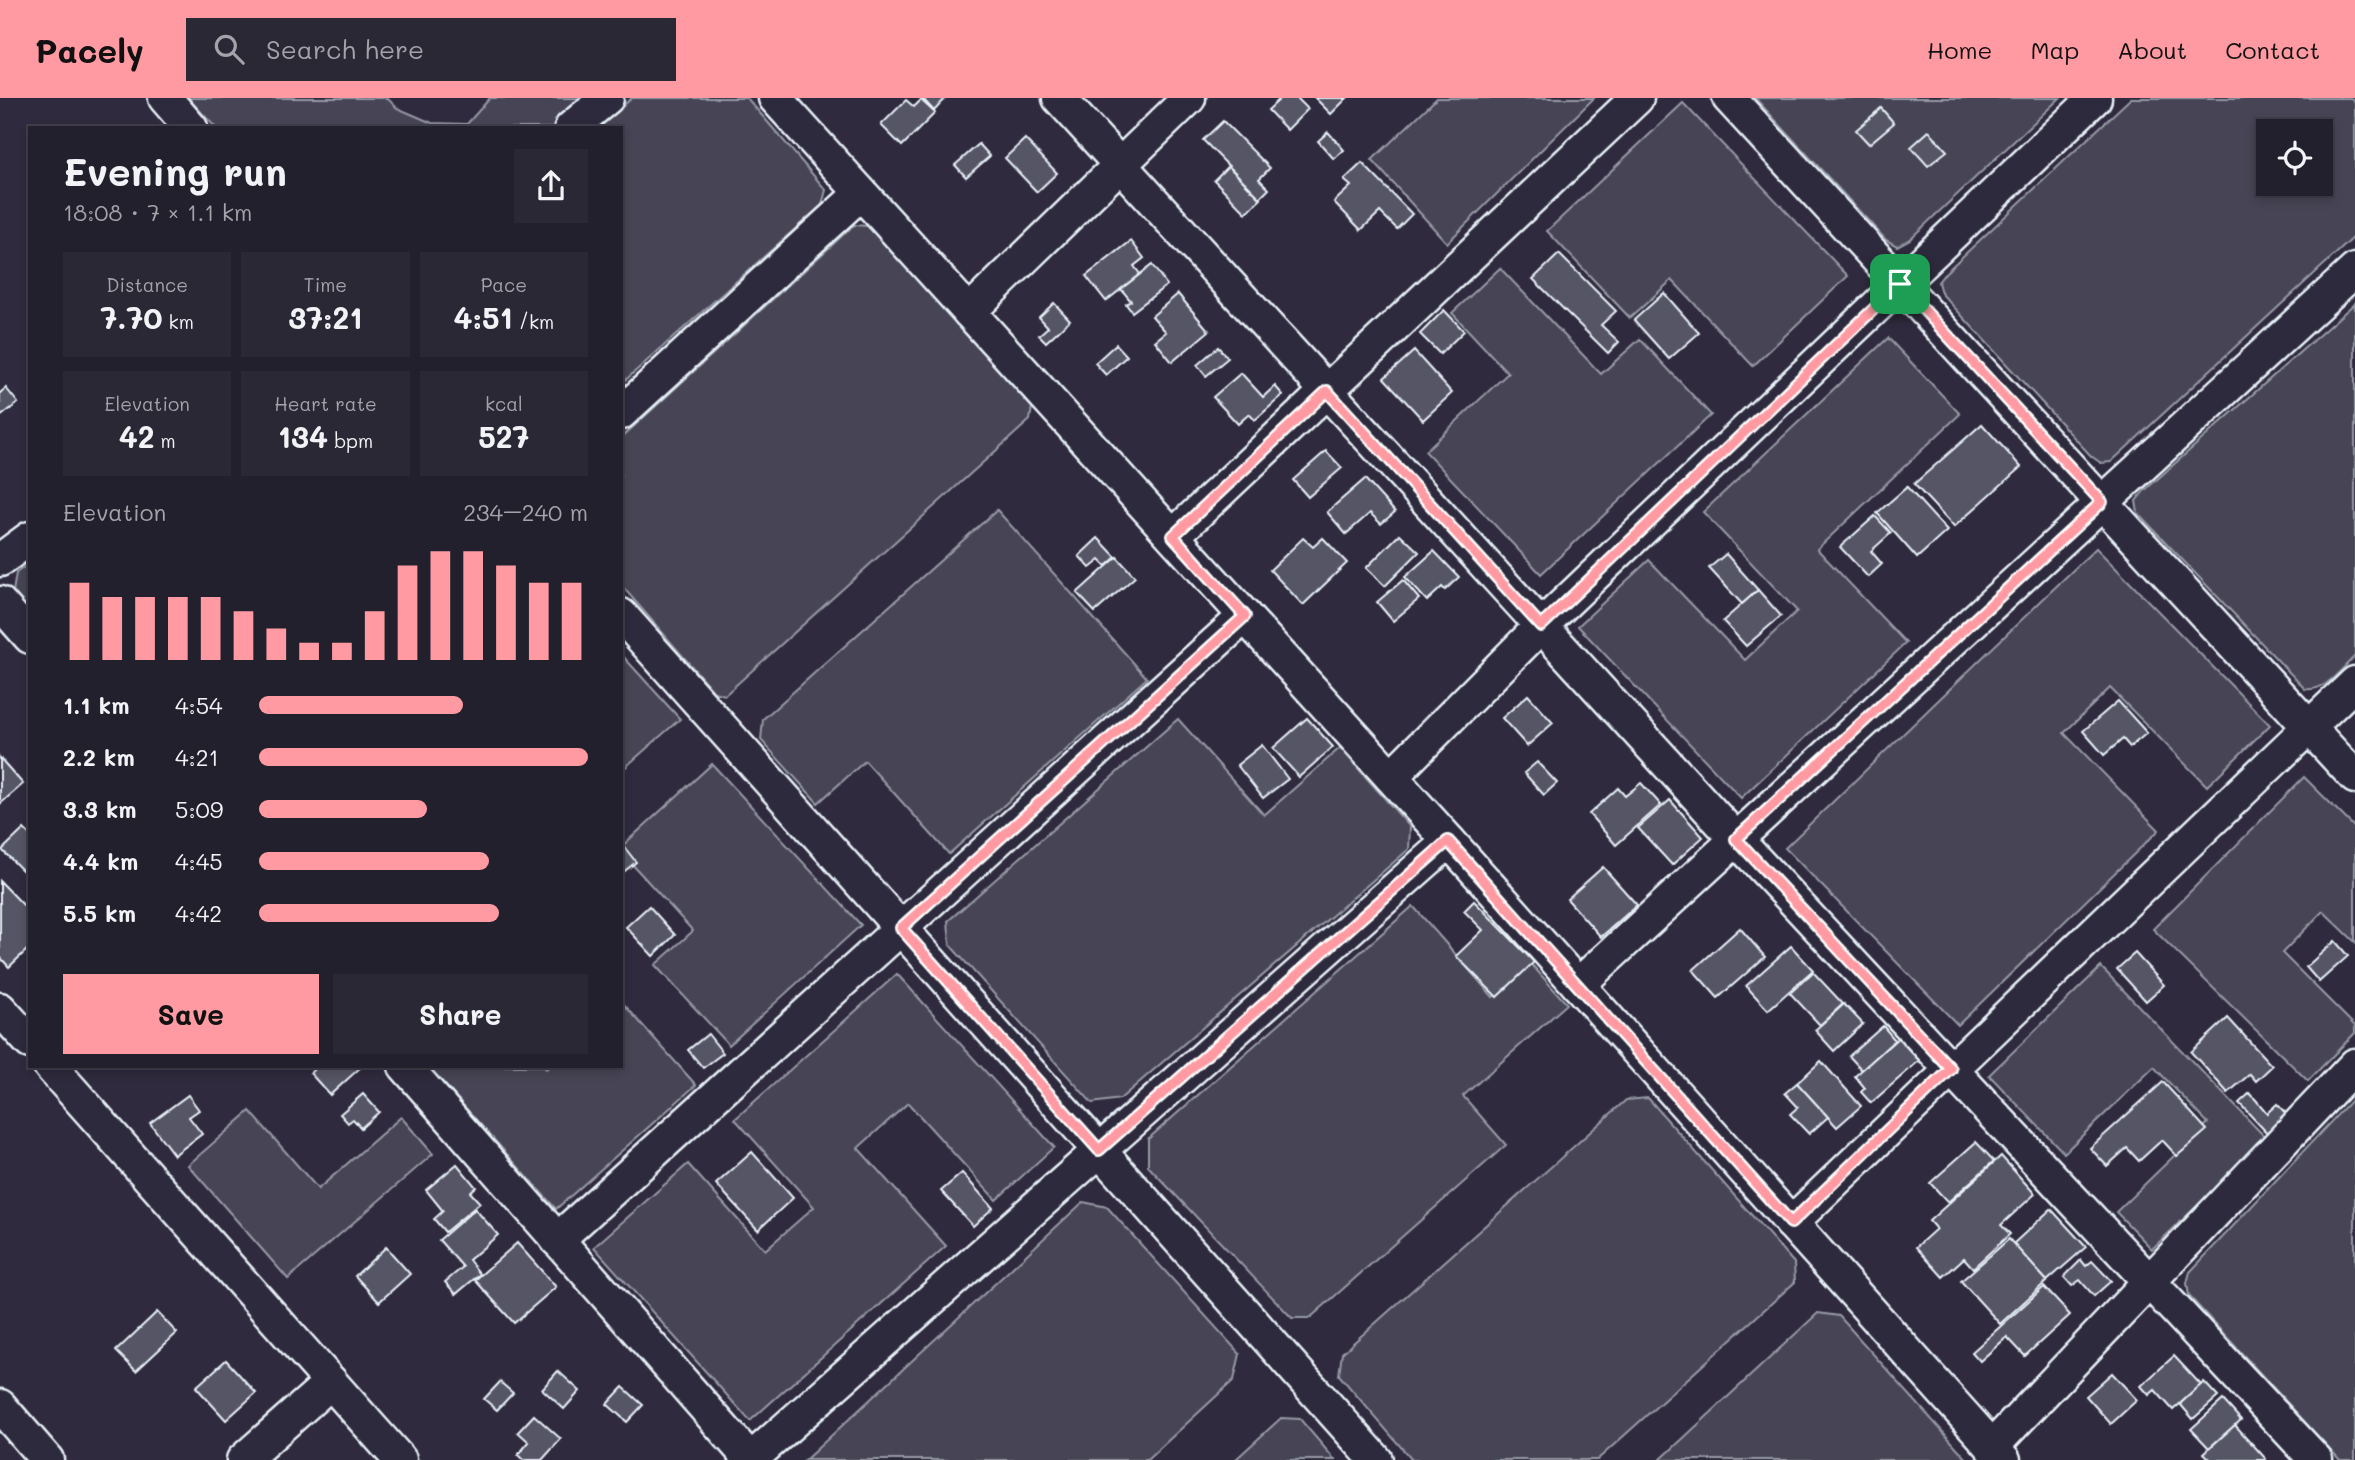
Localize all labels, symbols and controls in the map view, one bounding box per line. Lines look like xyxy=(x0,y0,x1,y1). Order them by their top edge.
search box xyxy=(186,18,676,81)
text: Pacely xyxy=(35,28,144,71)
icon: search xyxy=(210,30,248,68)
text: Search here xyxy=(266,32,424,66)
text: Home xyxy=(1927,34,1992,65)
text: Map xyxy=(2030,34,2079,65)
text: About xyxy=(2117,34,2187,65)
text: Contact xyxy=(2225,34,2320,65)
map controls xyxy=(2256,119,2333,196)
button: locate xyxy=(2256,119,2333,196)
text: Evening run xyxy=(63,146,287,196)
button: share xyxy=(514,149,588,223)
text: 18:08 · 7 × 1.1 km xyxy=(63,197,252,227)
pin xyxy=(1870,254,1930,314)
icon: arrive xyxy=(1881,265,1919,303)
text: Distance xyxy=(106,272,188,297)
text: Time xyxy=(304,272,347,297)
text: Pace xyxy=(481,272,527,297)
text: 7.70 xyxy=(101,297,162,337)
text: 37:21 xyxy=(288,297,363,337)
text: 4:51 xyxy=(454,297,513,337)
text: km xyxy=(162,309,194,334)
text: /km xyxy=(513,309,554,334)
text: Elevation xyxy=(105,391,190,416)
text: Heart rate xyxy=(274,391,377,416)
text: kcal xyxy=(485,391,523,416)
text: 42 xyxy=(119,416,154,456)
text: 134 xyxy=(278,416,328,456)
text: 527 xyxy=(478,416,529,456)
text: m xyxy=(154,428,176,453)
text: bpm xyxy=(328,428,373,453)
text: Elevation xyxy=(63,497,166,527)
text: 234–240 m xyxy=(463,497,588,527)
text: 1.1 km xyxy=(63,690,129,720)
text: 4:54 xyxy=(175,690,223,720)
text: 2.2 km xyxy=(63,742,135,772)
text: 4:21 xyxy=(175,742,219,772)
text: 3.3 km xyxy=(63,794,137,824)
text: 5:09 xyxy=(175,794,223,824)
text: 4.4 km xyxy=(63,846,138,876)
text: 4:45 xyxy=(175,846,223,876)
text: 5.5 km xyxy=(63,898,136,928)
text: 4:42 xyxy=(175,898,222,928)
button: Save xyxy=(63,974,319,1054)
button: Share xyxy=(333,974,588,1054)

